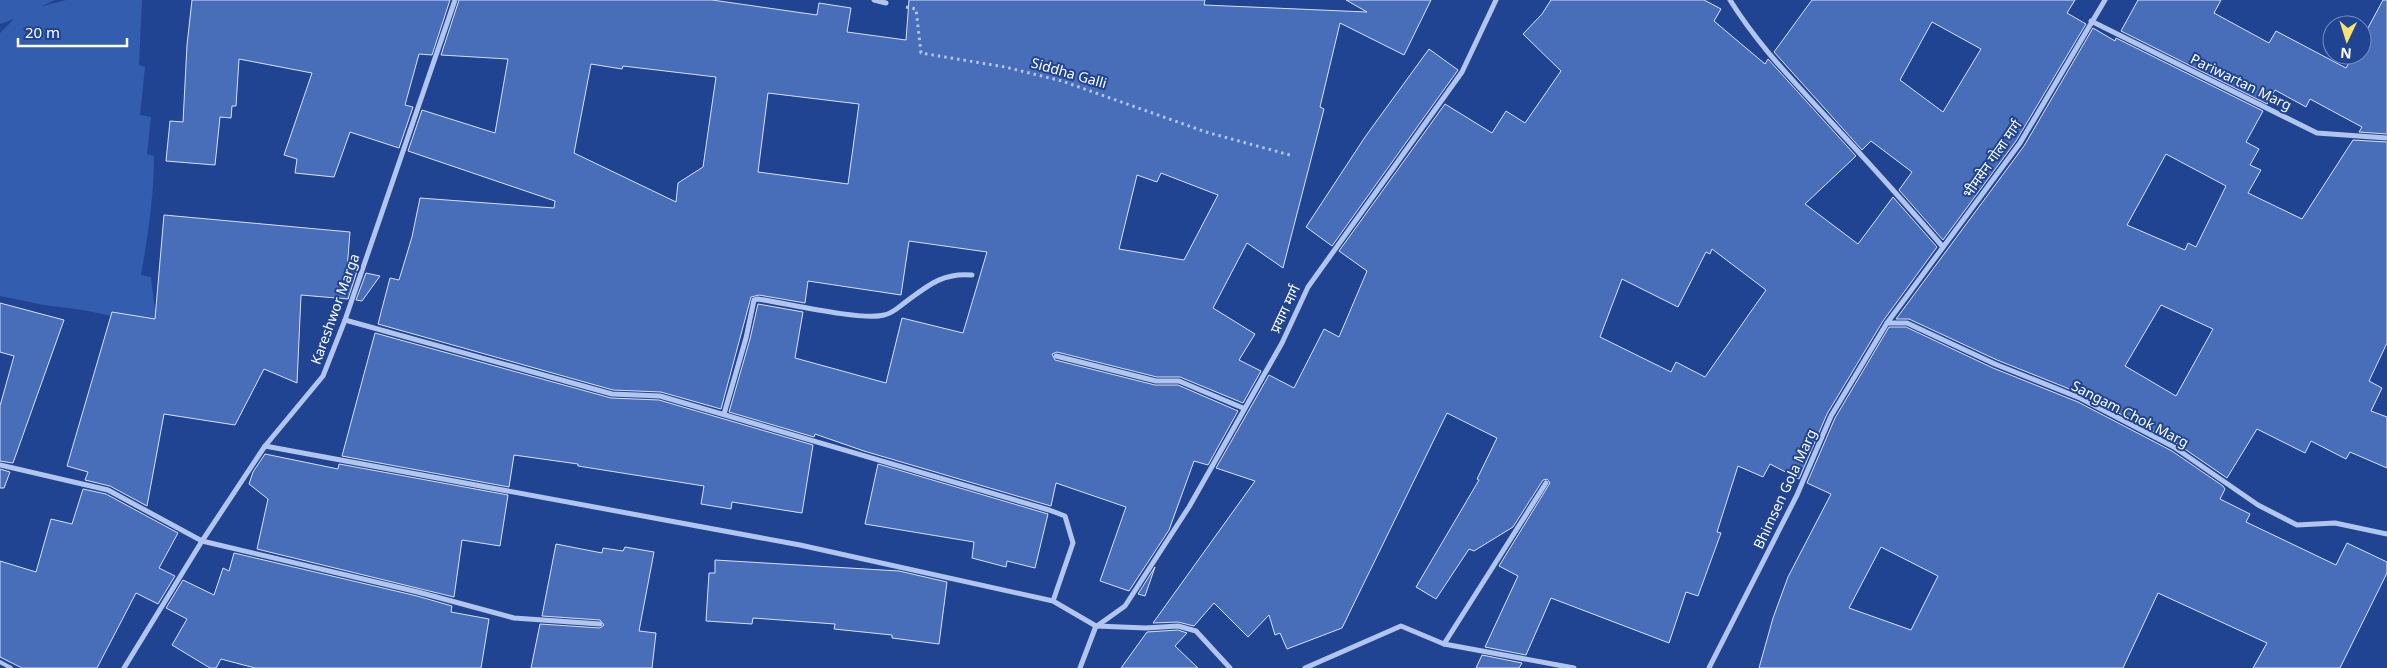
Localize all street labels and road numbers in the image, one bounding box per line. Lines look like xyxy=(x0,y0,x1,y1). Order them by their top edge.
street label: Pariwartan Marg xyxy=(2187,49,2295,114)
street label: Siddha Galli xyxy=(1029,53,1109,92)
street label: भीमसेन गोला मार्ग xyxy=(1958,115,2026,201)
street label: Kareshwor Marga xyxy=(306,251,363,367)
street label: प्रयाग मार्ग xyxy=(1265,281,1304,336)
street label: Sangam Chok Marg xyxy=(2068,376,2192,451)
street label: Bhimsen Gola Marg xyxy=(1748,426,1821,552)

